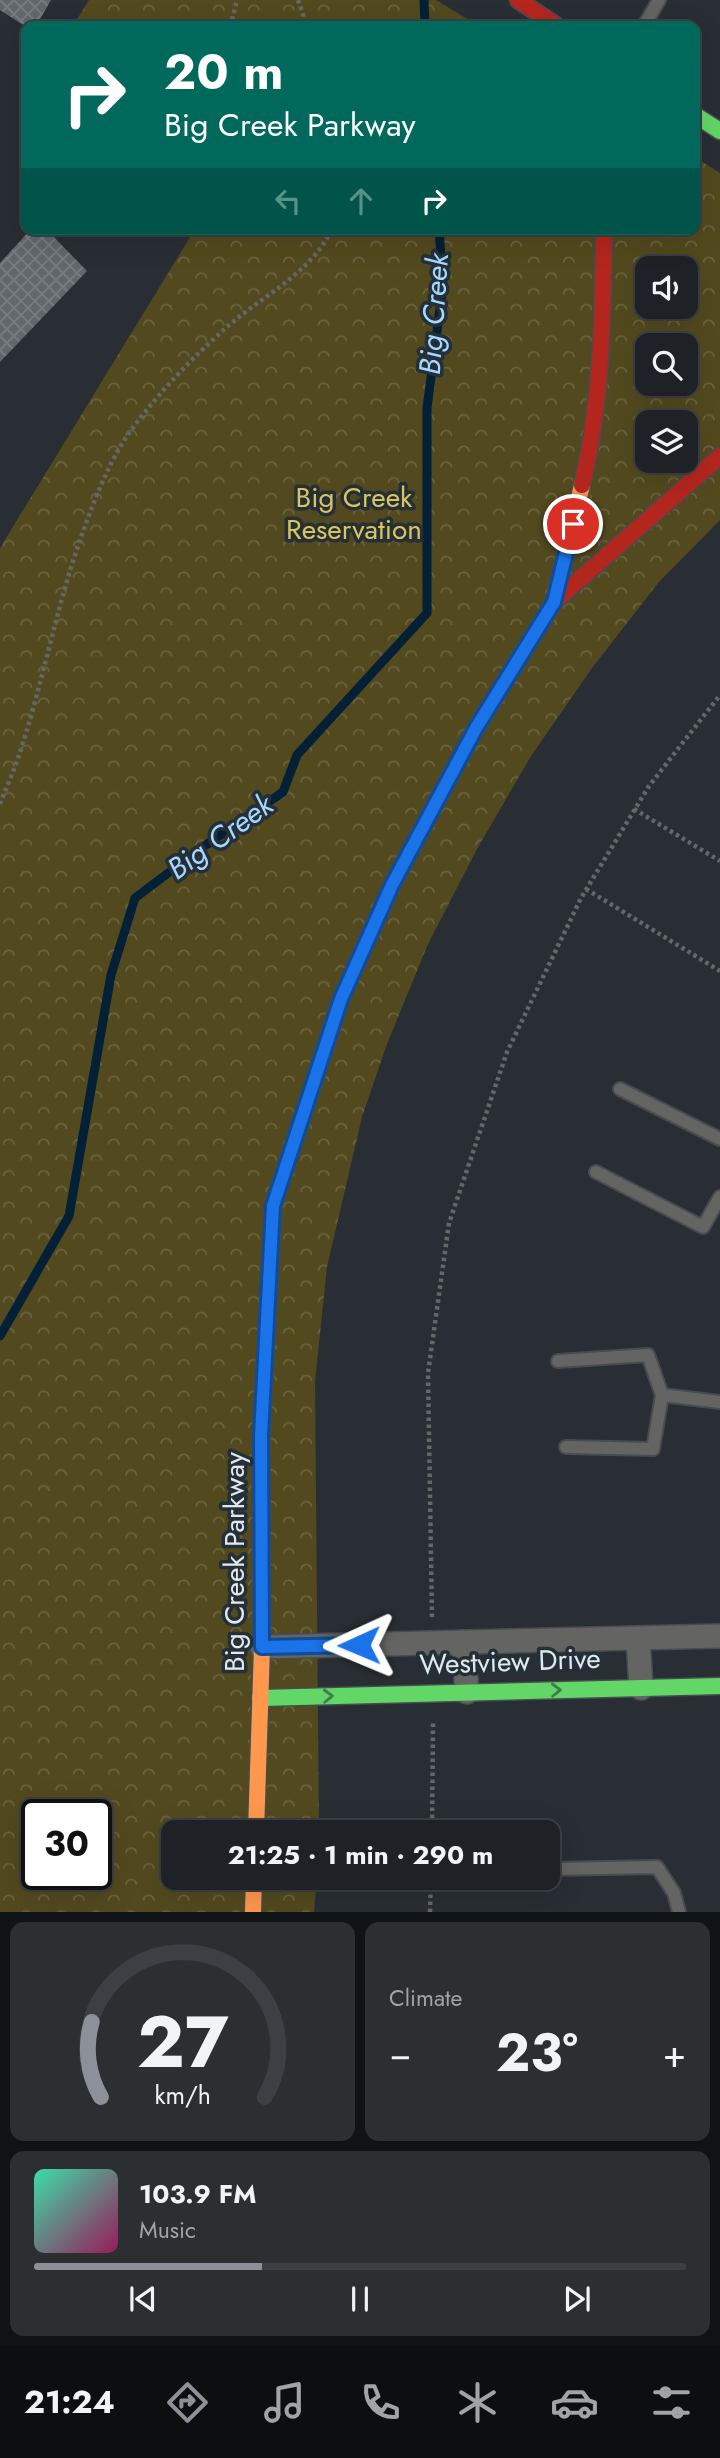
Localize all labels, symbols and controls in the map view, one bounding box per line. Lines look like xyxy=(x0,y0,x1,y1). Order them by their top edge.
text: 20 m xyxy=(164,37,283,107)
icon: right xyxy=(49,49,140,140)
text: Big Creek Parkway xyxy=(164,102,416,148)
icon: left xyxy=(269,182,307,220)
icon: ahead xyxy=(342,182,380,220)
icon: right xyxy=(415,182,453,220)
water label: Big Creek xyxy=(408,251,459,376)
map controls xyxy=(635,256,698,473)
button: sound xyxy=(635,256,698,319)
button: search xyxy=(635,333,698,396)
button: layers xyxy=(635,410,698,473)
park label: Big Creek Reservation xyxy=(286,477,422,550)
pin xyxy=(543,494,603,554)
icon: arrive xyxy=(554,505,592,543)
water label: Big Creek xyxy=(158,783,283,890)
street label: Big Creek Parkway xyxy=(214,1451,255,1672)
position arrow xyxy=(322,1608,396,1682)
street label: Westview Drive xyxy=(419,1638,601,1685)
one-way arrow xyxy=(551,1682,562,1698)
one-way arrow xyxy=(324,1688,334,1704)
speed limit sign: 30 xyxy=(21,1799,112,1890)
text: 21:25 · 1 min · 290 m xyxy=(228,1836,493,1874)
text: Climate xyxy=(389,1981,462,2015)
text: 27 xyxy=(137,1990,228,2095)
text: 23° xyxy=(496,2015,578,2091)
text: − xyxy=(389,2026,411,2081)
text: + xyxy=(663,2026,686,2081)
text: km/h xyxy=(154,2077,211,2113)
text: 103.9 FM xyxy=(139,2175,256,2213)
text: Music xyxy=(139,2213,196,2247)
icon: previous xyxy=(124,2280,162,2318)
icon: pause xyxy=(341,2280,379,2318)
icon: next xyxy=(558,2280,596,2318)
icon: directions xyxy=(163,2378,212,2427)
icon: music xyxy=(260,2378,309,2427)
icon: phone xyxy=(356,2378,405,2427)
icon: climate xyxy=(453,2378,502,2427)
icon: car xyxy=(550,2378,599,2427)
icon: filters xyxy=(647,2378,696,2427)
text: 21:24 xyxy=(24,2379,115,2425)

